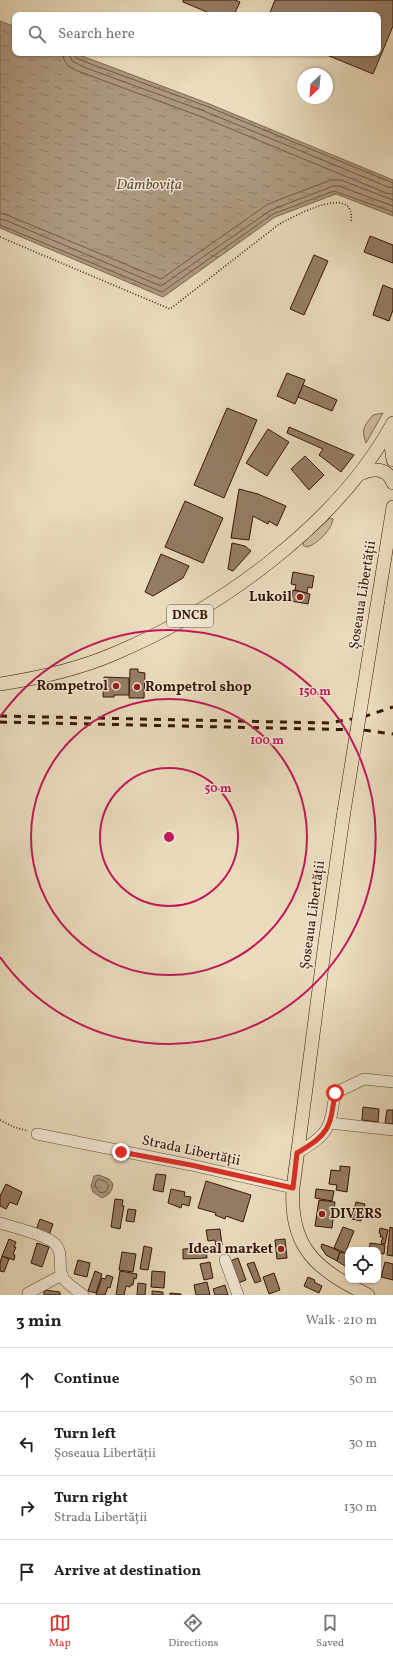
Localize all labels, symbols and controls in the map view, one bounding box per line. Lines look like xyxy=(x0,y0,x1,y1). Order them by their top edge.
search box xyxy=(12,12,381,56)
icon: search xyxy=(26,23,48,45)
text: Search here xyxy=(58,24,135,45)
north arrow xyxy=(297,68,333,104)
water label: Dâmbovița xyxy=(116,175,182,196)
street label: Șoseaua Libertății xyxy=(345,539,381,651)
place label: Lukoil xyxy=(249,588,292,607)
marker: Lukoil xyxy=(295,592,305,602)
road number: DNCB xyxy=(167,605,213,627)
place label: Rompetrol xyxy=(36,677,108,696)
place label: Rompetrol shop xyxy=(145,678,252,697)
marker: Rompetrol xyxy=(111,681,121,691)
marker: Rompetrol shop xyxy=(132,682,142,692)
text: 150 m xyxy=(299,684,331,700)
text: 100 m xyxy=(250,733,284,749)
text: 50 m xyxy=(204,781,232,797)
centre of rings xyxy=(162,830,176,844)
street label: Șoseaua Libertății xyxy=(296,859,330,971)
route start xyxy=(326,1084,344,1102)
street label: Strada Libertății xyxy=(140,1131,242,1171)
route end xyxy=(112,1143,130,1161)
place label: DIVERS xyxy=(330,1205,382,1224)
marker: DIVERS xyxy=(317,1209,327,1219)
place label: Ideal market xyxy=(188,1240,273,1259)
marker: Ideal market xyxy=(276,1244,286,1254)
map controls xyxy=(345,1247,381,1283)
button: locate xyxy=(345,1247,381,1283)
text: 3 min xyxy=(16,1310,62,1333)
text: Walk · 210 m xyxy=(306,1312,377,1330)
icon: ahead xyxy=(16,1369,38,1391)
text: Continue xyxy=(54,1369,119,1390)
text: 50 m xyxy=(349,1371,377,1389)
text: Turn left xyxy=(54,1424,116,1445)
icon: left xyxy=(16,1433,38,1455)
text: 30 m xyxy=(349,1435,377,1453)
text: Șoseaua Libertății xyxy=(54,1445,156,1463)
text: Turn right xyxy=(54,1488,128,1509)
icon: right xyxy=(16,1497,38,1519)
text: 130 m xyxy=(344,1499,377,1517)
text: Strada Libertății xyxy=(54,1509,147,1527)
icon: arrive xyxy=(16,1561,38,1583)
text: Arrive at destination xyxy=(54,1561,201,1582)
tab: Map xyxy=(49,1612,71,1651)
tab: Directions xyxy=(168,1612,219,1651)
tab: Saved xyxy=(316,1612,344,1651)

